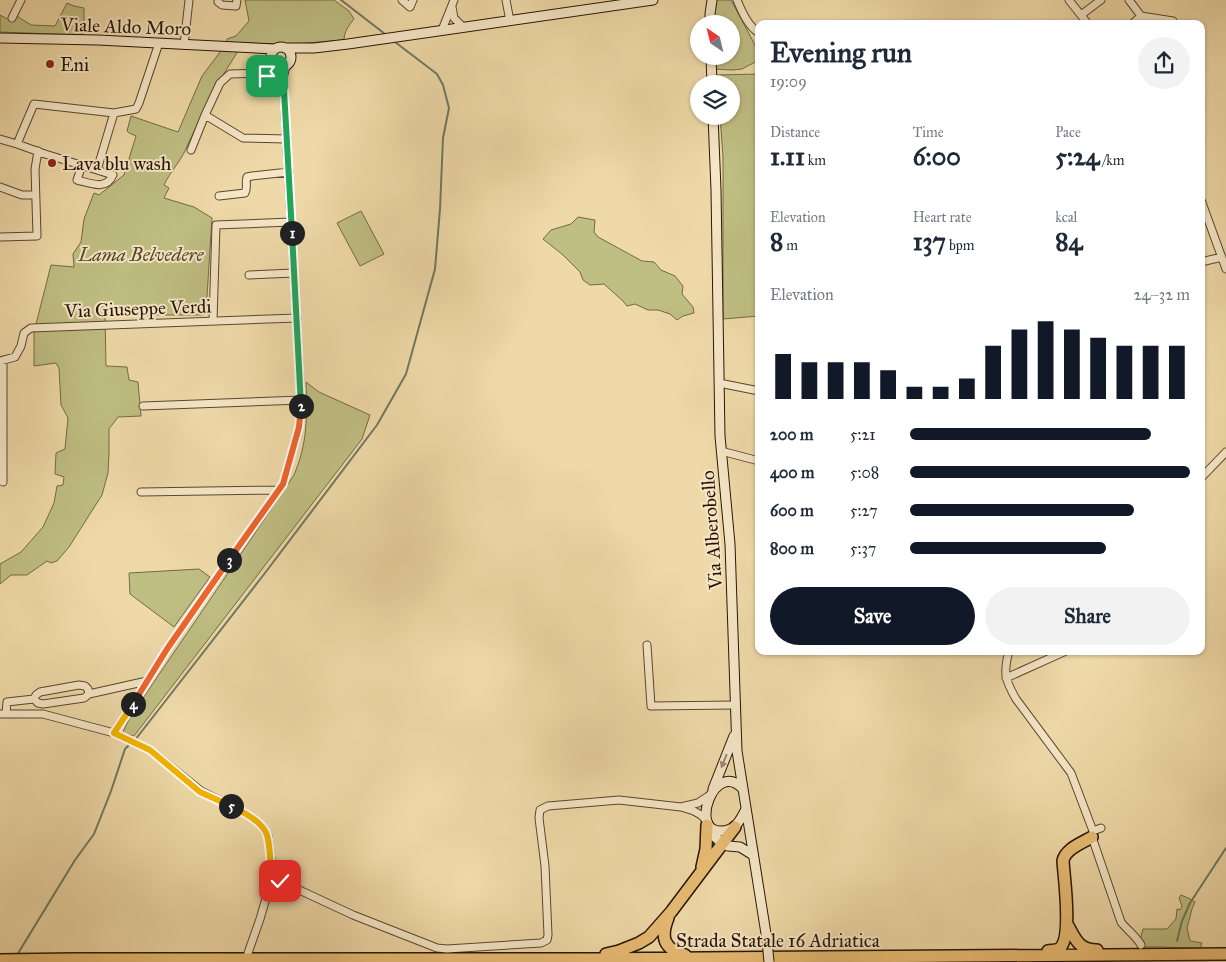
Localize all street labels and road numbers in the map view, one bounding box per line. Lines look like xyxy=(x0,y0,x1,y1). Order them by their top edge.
street label: Viale Aldo Moro xyxy=(59,13,192,40)
street label: Via Giuseppe Verdi xyxy=(63,294,212,323)
street label: Via Alberobello xyxy=(696,469,727,591)
street label: Strada Statale 16 Adriatica xyxy=(676,929,881,952)

